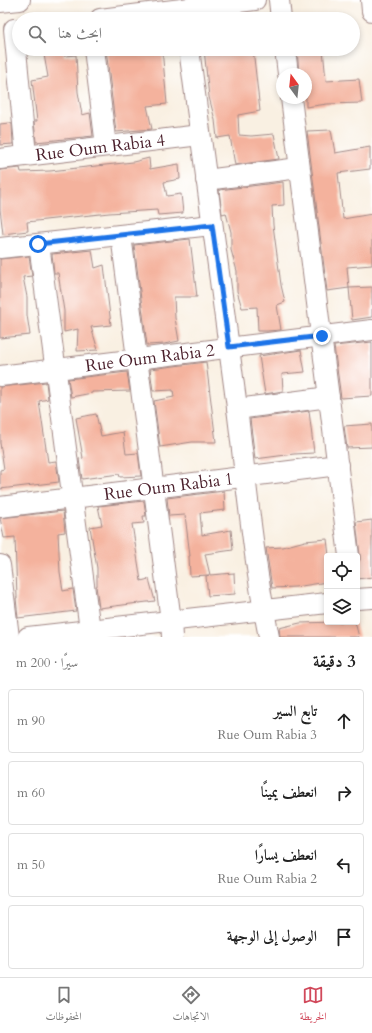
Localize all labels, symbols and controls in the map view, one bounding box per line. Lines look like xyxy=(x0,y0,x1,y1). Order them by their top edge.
search box xyxy=(12,12,360,56)
icon: search xyxy=(26,23,48,45)
text: ابحث هنا xyxy=(58,23,102,43)
north arrow xyxy=(276,68,312,104)
street label: Rue Oum Rabia 4 xyxy=(34,128,167,166)
route start xyxy=(29,235,47,253)
route end xyxy=(313,327,331,345)
street label: Rue Oum Rabia 2 xyxy=(84,338,216,377)
street label: Rue Oum Rabia 1 xyxy=(103,467,235,505)
map controls xyxy=(324,553,360,625)
button: locate xyxy=(324,553,360,589)
button: layers xyxy=(324,589,360,625)
text: 3 دقيقة xyxy=(313,650,356,673)
text: سيرًا · 200 m xyxy=(16,654,78,672)
text: تابع السير xyxy=(274,701,317,721)
icon: ahead xyxy=(333,710,355,732)
text: 90 m xyxy=(17,712,45,730)
text: Rue Oum Rabia 3 xyxy=(218,726,317,744)
text: انعطف يمينًا xyxy=(261,782,317,802)
icon: right xyxy=(333,782,355,804)
text: 60 m xyxy=(17,784,45,802)
text: انعطف يسارًا xyxy=(255,845,317,865)
icon: left xyxy=(333,854,355,876)
text: 50 m xyxy=(17,856,45,874)
text: Rue Oum Rabia 2 xyxy=(218,870,317,888)
text: الوصول إلى الوجهة xyxy=(227,926,317,946)
icon: arrive xyxy=(333,926,355,948)
tab: المحفوظات xyxy=(45,984,82,1027)
tab: الاتجاهات xyxy=(172,984,209,1027)
tab: الخريطة xyxy=(300,984,327,1027)

